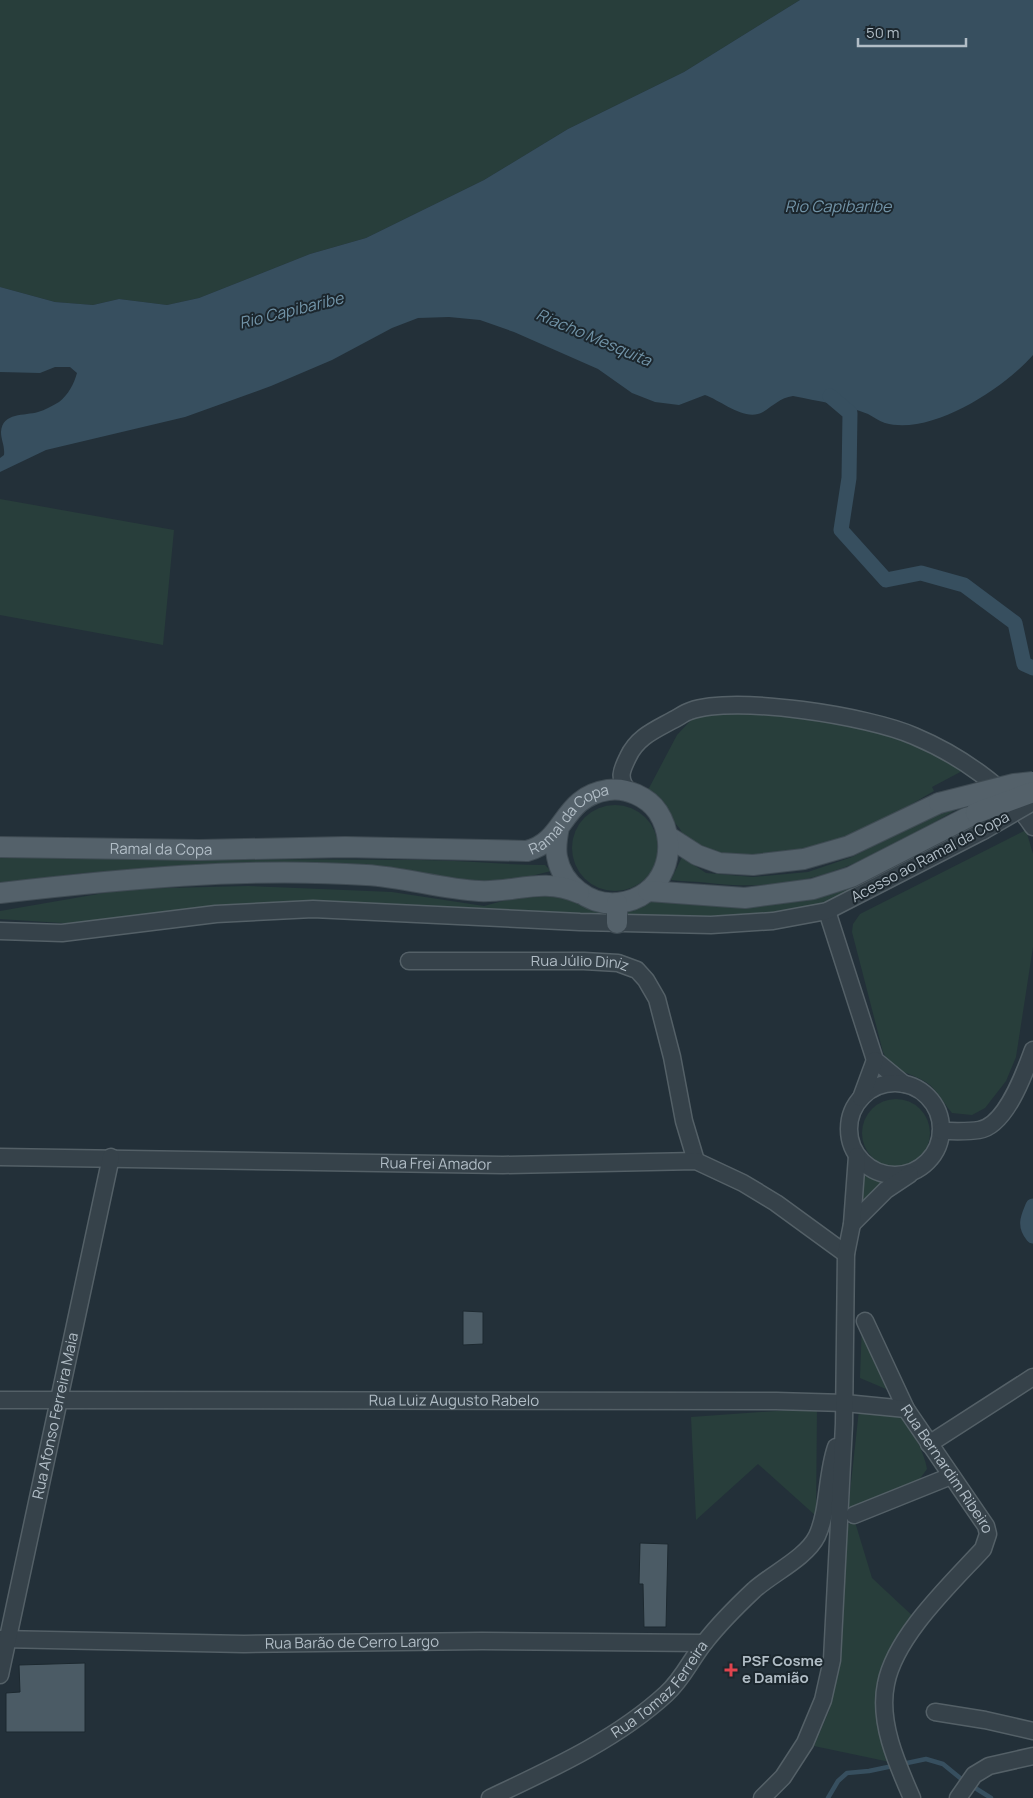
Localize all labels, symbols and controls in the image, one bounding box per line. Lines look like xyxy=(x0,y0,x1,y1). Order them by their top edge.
scale bar xyxy=(858,15,966,47)
text: 50 m xyxy=(866,22,900,43)
water label: Rio Capibaribe xyxy=(785,195,893,217)
water label: Rio Capibaribe xyxy=(237,286,347,334)
water label: Riacho Mesquita xyxy=(533,303,656,372)
street label: Ramal da Copa xyxy=(525,779,610,860)
street label: Acesso ao Ramal da Copa xyxy=(847,806,1013,907)
street label: Ramal da Copa xyxy=(110,838,212,860)
street label: Rua Júlio Diniz xyxy=(531,950,632,976)
street label: Rua Frei Amador xyxy=(380,1152,493,1175)
street label: Rua Afonso Ferreira Maia xyxy=(27,1331,83,1501)
street label: Rua Luiz Augusto Rabelo xyxy=(369,1389,539,1411)
street label: Rua Bernardim Ribeiro xyxy=(896,1400,998,1536)
street label: Rua Barão de Cerro Largo xyxy=(265,1631,439,1654)
street label: Rua Tomaz Ferreira xyxy=(607,1636,712,1743)
place label: PSF Cosme e Damião xyxy=(742,1650,823,1688)
marker: PSF Cosme e Damião xyxy=(724,1663,738,1677)

